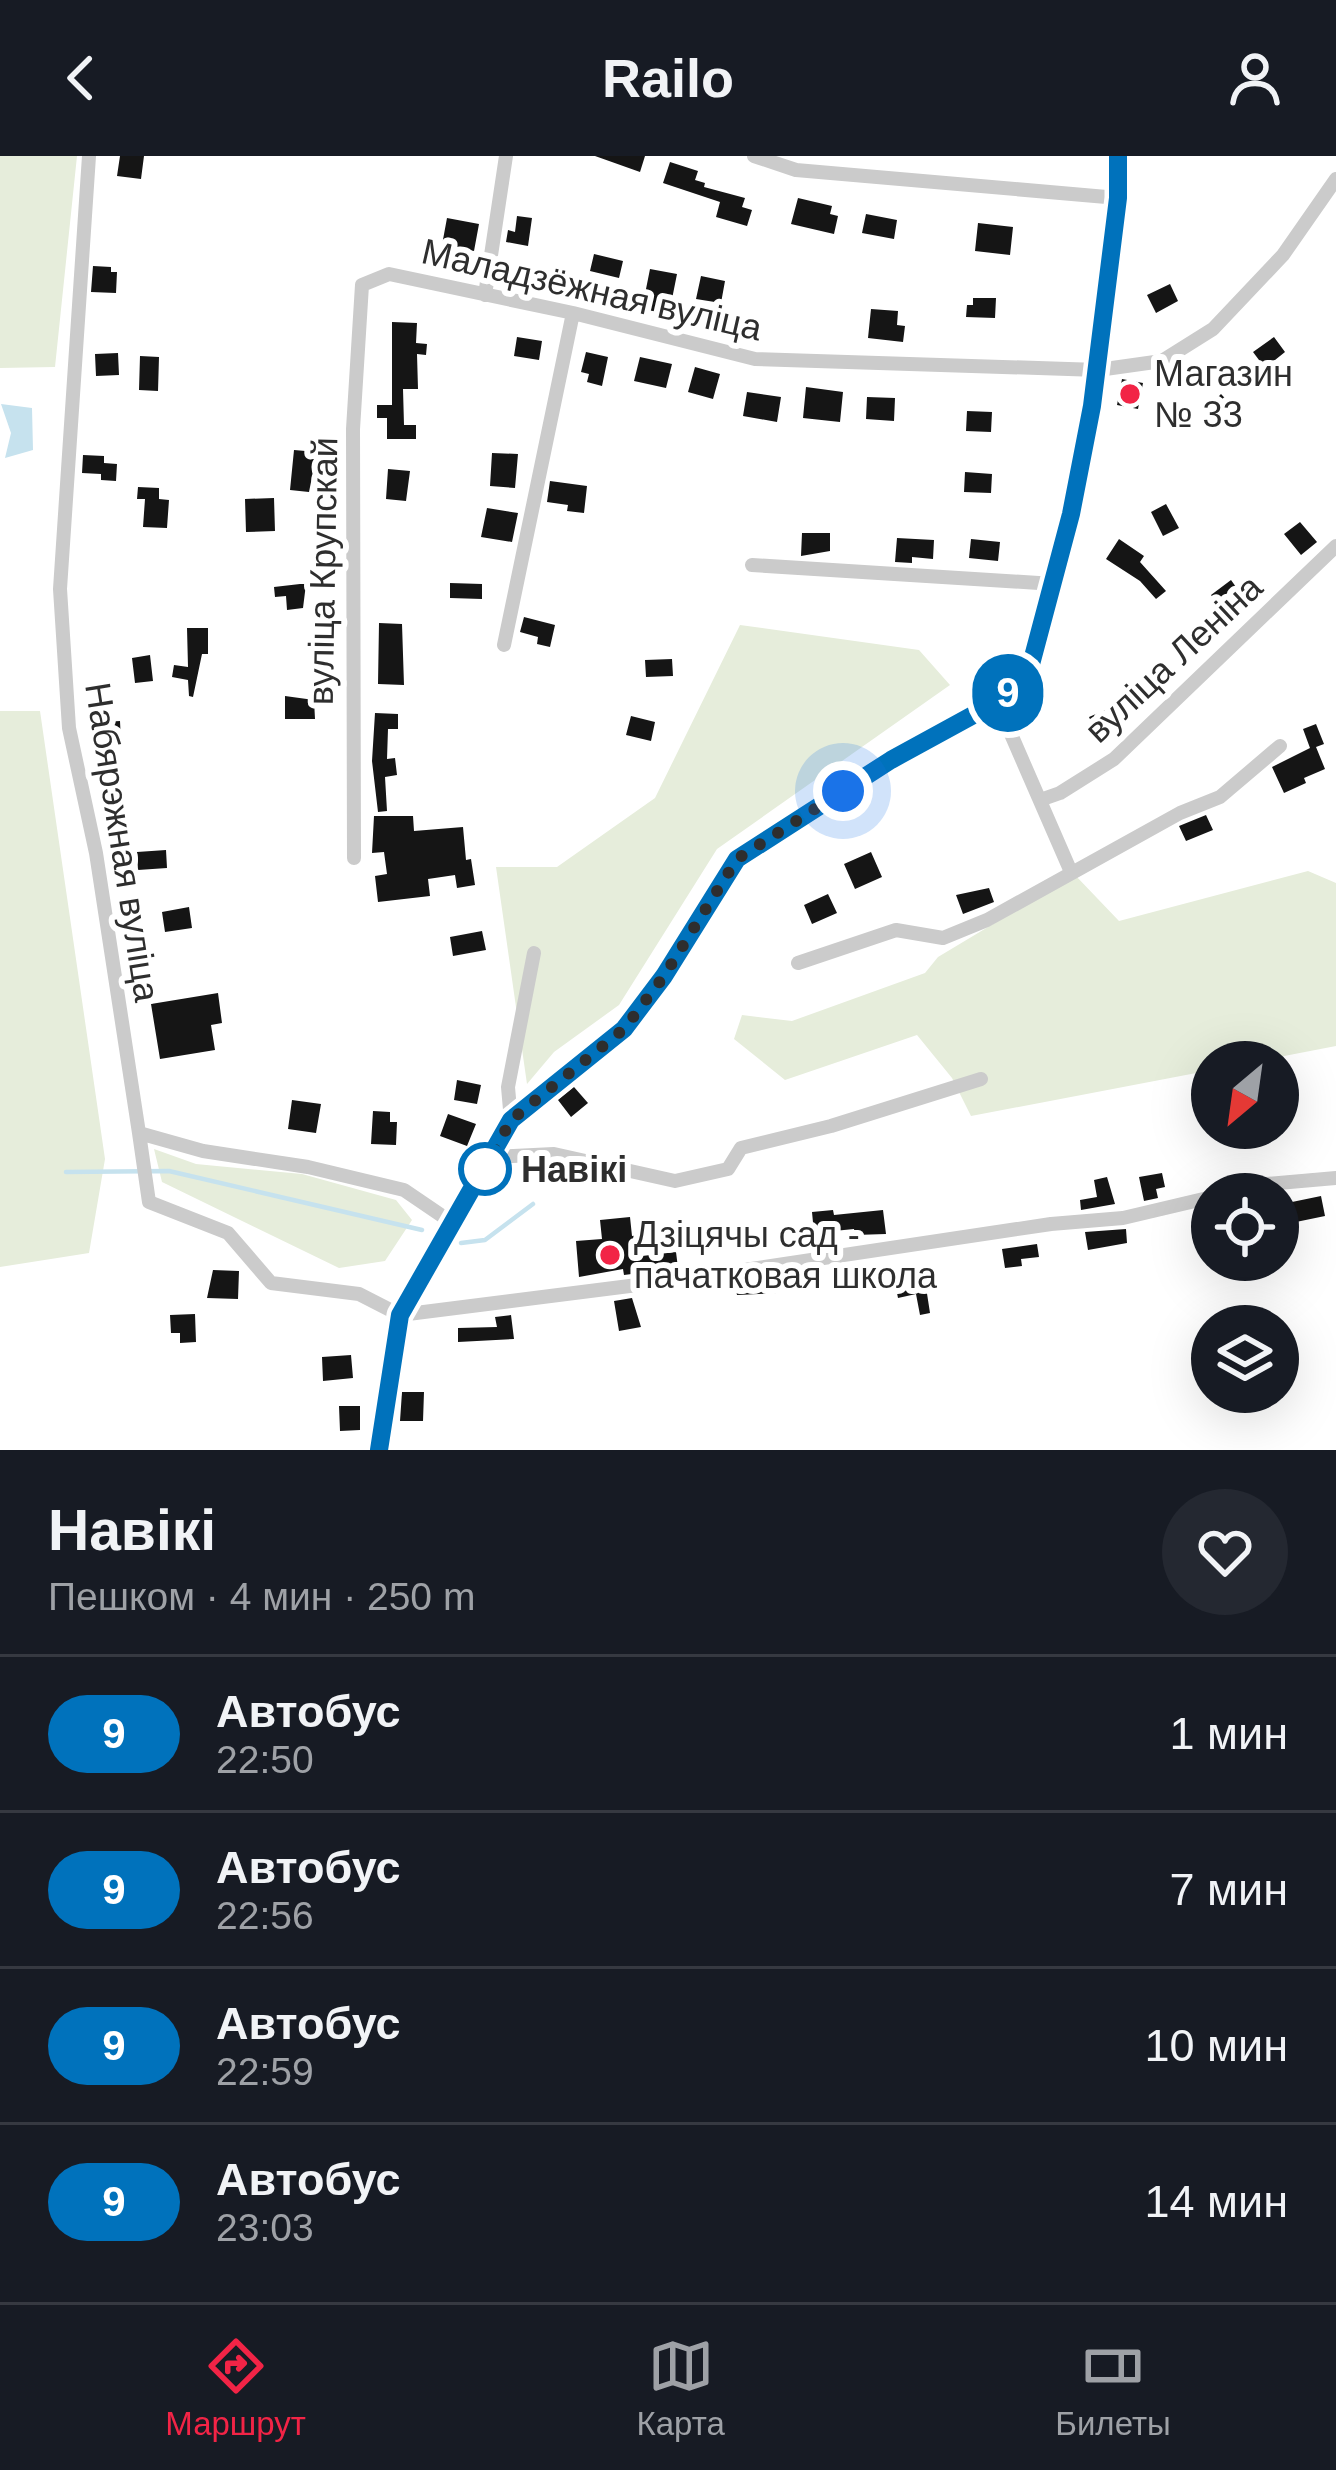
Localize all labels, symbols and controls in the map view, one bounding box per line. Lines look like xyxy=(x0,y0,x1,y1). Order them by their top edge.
icon: back xyxy=(48,45,114,111)
icon: person xyxy=(1222,45,1288,111)
text: Railo xyxy=(602,48,734,108)
street label: Маладзёжная вуліца xyxy=(418,230,767,349)
place label: Магазин № 33 xyxy=(1154,353,1293,435)
marker: Магазин № 33 xyxy=(1117,381,1143,407)
street label: вуліца Крупскай xyxy=(300,437,345,705)
street label: вуліца Леніна xyxy=(1076,565,1271,751)
line badge: 9 xyxy=(969,654,1047,732)
text: 9 xyxy=(996,669,1020,716)
street label: Набярэжная вуліца xyxy=(77,680,168,1005)
your location xyxy=(813,761,873,821)
north arrow xyxy=(1191,1041,1299,1149)
map controls xyxy=(1191,1041,1299,1413)
marker: Навікі xyxy=(460,1144,510,1194)
place label: Навікі xyxy=(521,1149,627,1190)
button: locate xyxy=(1191,1173,1299,1281)
place label: Дзіцячы сад - пачатковая школа xyxy=(634,1214,938,1296)
marker: Дзіцячы сад - пачатковая школа xyxy=(597,1242,623,1268)
button: layers xyxy=(1191,1305,1299,1413)
button: heart xyxy=(1162,1489,1288,1615)
text: Навікі xyxy=(48,1498,216,1562)
text: Пешком · 4 мин · 250 m xyxy=(48,1575,475,1618)
text: Автобус xyxy=(216,1686,401,1737)
text: 1 мин xyxy=(1170,1708,1288,1759)
text: 9 xyxy=(102,1710,126,1757)
text: 22:50 xyxy=(216,1738,314,1781)
text: Автобус xyxy=(216,1842,401,1893)
text: 7 мин xyxy=(1170,1864,1288,1915)
text: 9 xyxy=(102,1866,126,1913)
text: 22:56 xyxy=(216,1894,314,1937)
text: Автобус xyxy=(216,1998,401,2049)
text: 10 мин xyxy=(1145,2020,1288,2071)
text: 9 xyxy=(102,2022,126,2069)
text: 22:59 xyxy=(216,2050,314,2093)
text: Автобус xyxy=(216,2154,401,2205)
text: 14 мин xyxy=(1145,2176,1288,2227)
text: 9 xyxy=(102,2178,126,2225)
text: 23:03 xyxy=(216,2206,314,2249)
tab: Маршрут xyxy=(165,2333,306,2443)
tab: Карта xyxy=(636,2333,725,2443)
tab: Билеты xyxy=(1055,2333,1171,2443)

